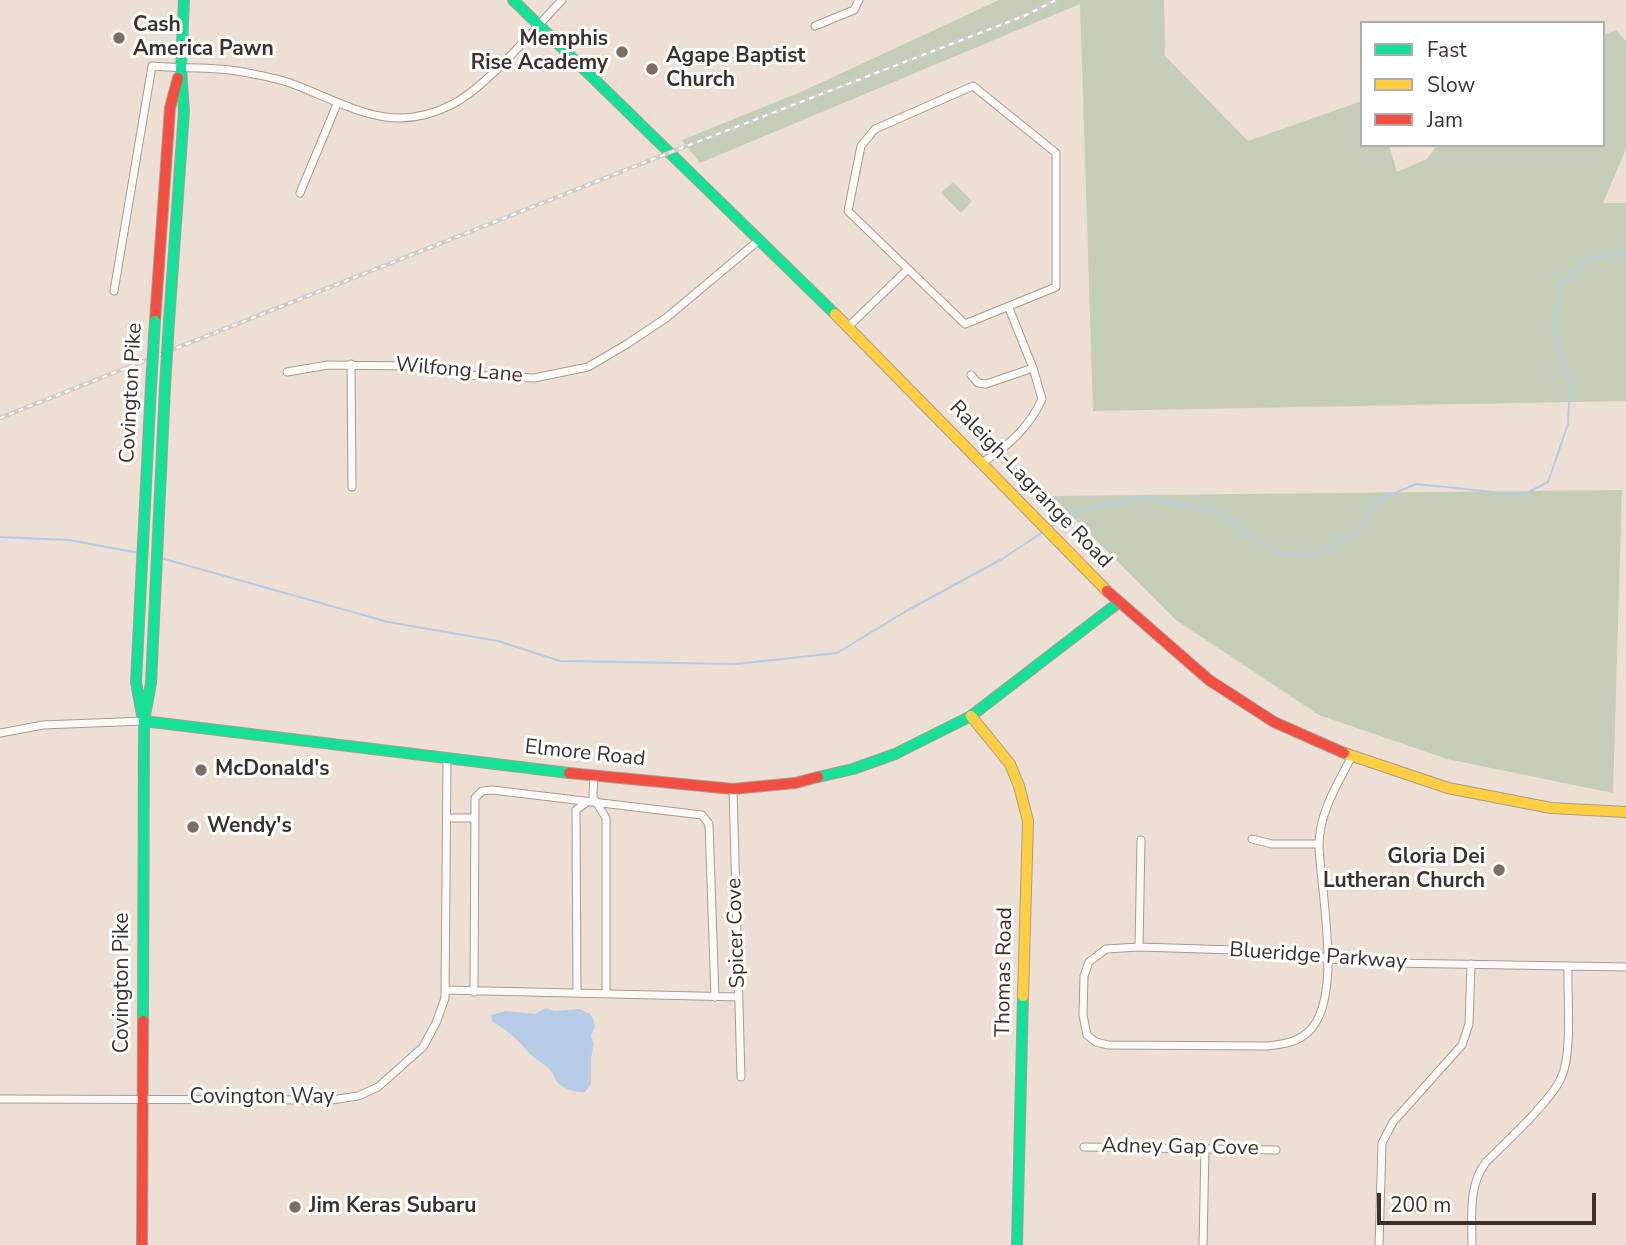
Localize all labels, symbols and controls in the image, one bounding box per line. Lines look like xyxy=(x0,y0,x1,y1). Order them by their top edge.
place label: Cash America Pawn xyxy=(133,13,274,63)
legend xyxy=(1360,21,1605,147)
place label: Memphis Rise Academy xyxy=(471,27,608,77)
marker: Cash America Pawn xyxy=(111,30,127,46)
text: Fast xyxy=(1427,36,1467,64)
marker: Memphis Rise Academy xyxy=(614,44,630,60)
place label: Agape Baptist Church xyxy=(666,44,805,94)
marker: Agape Baptist Church xyxy=(644,61,660,77)
text: Slow xyxy=(1427,71,1475,99)
text: Jam xyxy=(1427,106,1463,134)
street label: Covington Pike xyxy=(116,322,148,464)
street label: Wilfong Lane xyxy=(394,353,524,389)
street label: Raleigh-Lagrange Road xyxy=(943,396,1117,574)
street label: Elmore Road xyxy=(524,735,646,773)
place label: McDonald's xyxy=(215,757,330,783)
marker: McDonald's xyxy=(193,762,209,778)
place label: Wendy's xyxy=(207,814,292,840)
marker: Wendy's xyxy=(185,819,201,835)
place label: Gloria Dei Lutheran Church xyxy=(1323,845,1485,895)
marker: Gloria Dei Lutheran Church xyxy=(1491,862,1507,878)
street label: Spicer Cove xyxy=(722,877,752,989)
street label: Thomas Road xyxy=(991,907,1019,1037)
street label: Covington Pike xyxy=(110,913,136,1053)
street label: Blueridge Parkway xyxy=(1228,938,1408,976)
street label: Covington Way xyxy=(190,1085,334,1111)
street label: Adney Gap Cove xyxy=(1101,1134,1259,1162)
scale bar xyxy=(1381,1178,1600,1222)
text: 200 m xyxy=(1390,1191,1451,1219)
place label: Jim Keras Subaru xyxy=(309,1194,476,1220)
marker: Jim Keras Subaru xyxy=(287,1199,303,1215)

